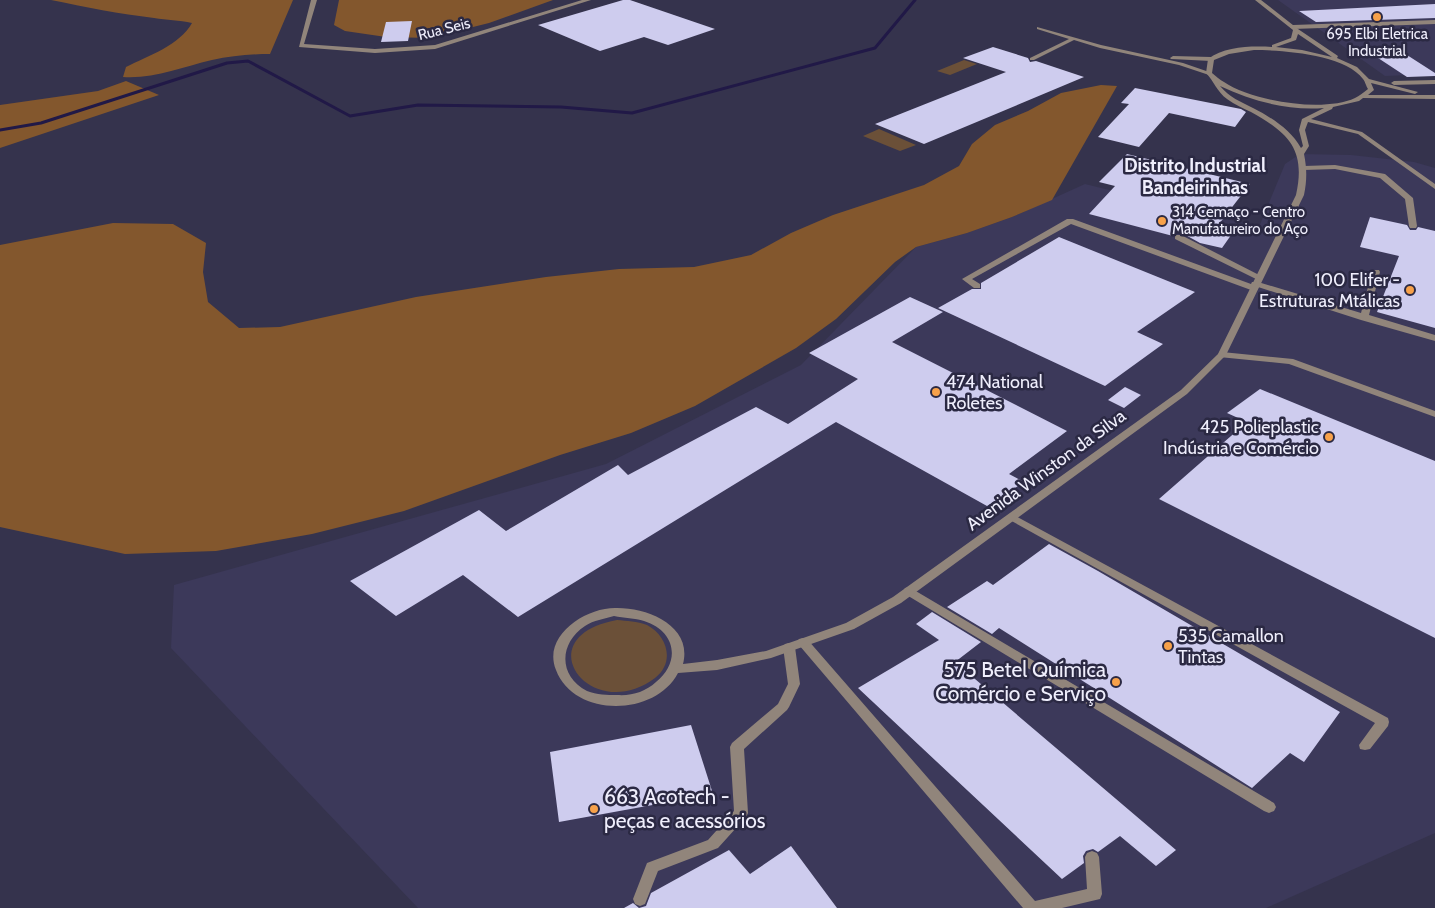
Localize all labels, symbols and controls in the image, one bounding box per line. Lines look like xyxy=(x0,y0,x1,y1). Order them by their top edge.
marker: 695 Elbi Eletrica Industrial xyxy=(1371,11,1383,23)
street label: Rua Seis xyxy=(416,14,472,44)
place label: 695 Elbi Eletrica Industrial xyxy=(1326,25,1429,60)
district label: Distrito Industrial Bandeirinhas xyxy=(1124,154,1266,199)
place label: 314 Cemaço - Centro Manufatureiro do Aço xyxy=(1172,203,1308,238)
marker: 314 Cemaço - Centro Manufatureiro do Aço xyxy=(1156,215,1168,227)
place label: 100 Elifer - Estruturas Mtálicas xyxy=(1259,269,1400,312)
marker: 100 Elifer - Estruturas Mtálicas xyxy=(1404,284,1416,296)
place label: 474 National Roletes xyxy=(946,371,1044,414)
marker: 474 National Roletes xyxy=(930,386,942,398)
street label: Avenida Winston da Silva xyxy=(962,405,1130,535)
place label: 425 Polieplastic Indústria e Comércio xyxy=(1163,416,1319,459)
marker: 425 Polieplastic Indústria e Comércio xyxy=(1323,431,1335,443)
place label: 535 Camallon Tintas xyxy=(1178,625,1284,668)
marker: 535 Camallon Tintas xyxy=(1162,640,1174,652)
place label: 575 Betel Química Comércio e Serviço xyxy=(935,657,1106,706)
marker: 575 Betel Química Comércio e Serviço xyxy=(1110,676,1122,688)
place label: 663 Acotech - peças e acessórios xyxy=(604,784,766,833)
marker: 663 Acotech - peças e acessórios xyxy=(588,803,600,815)

